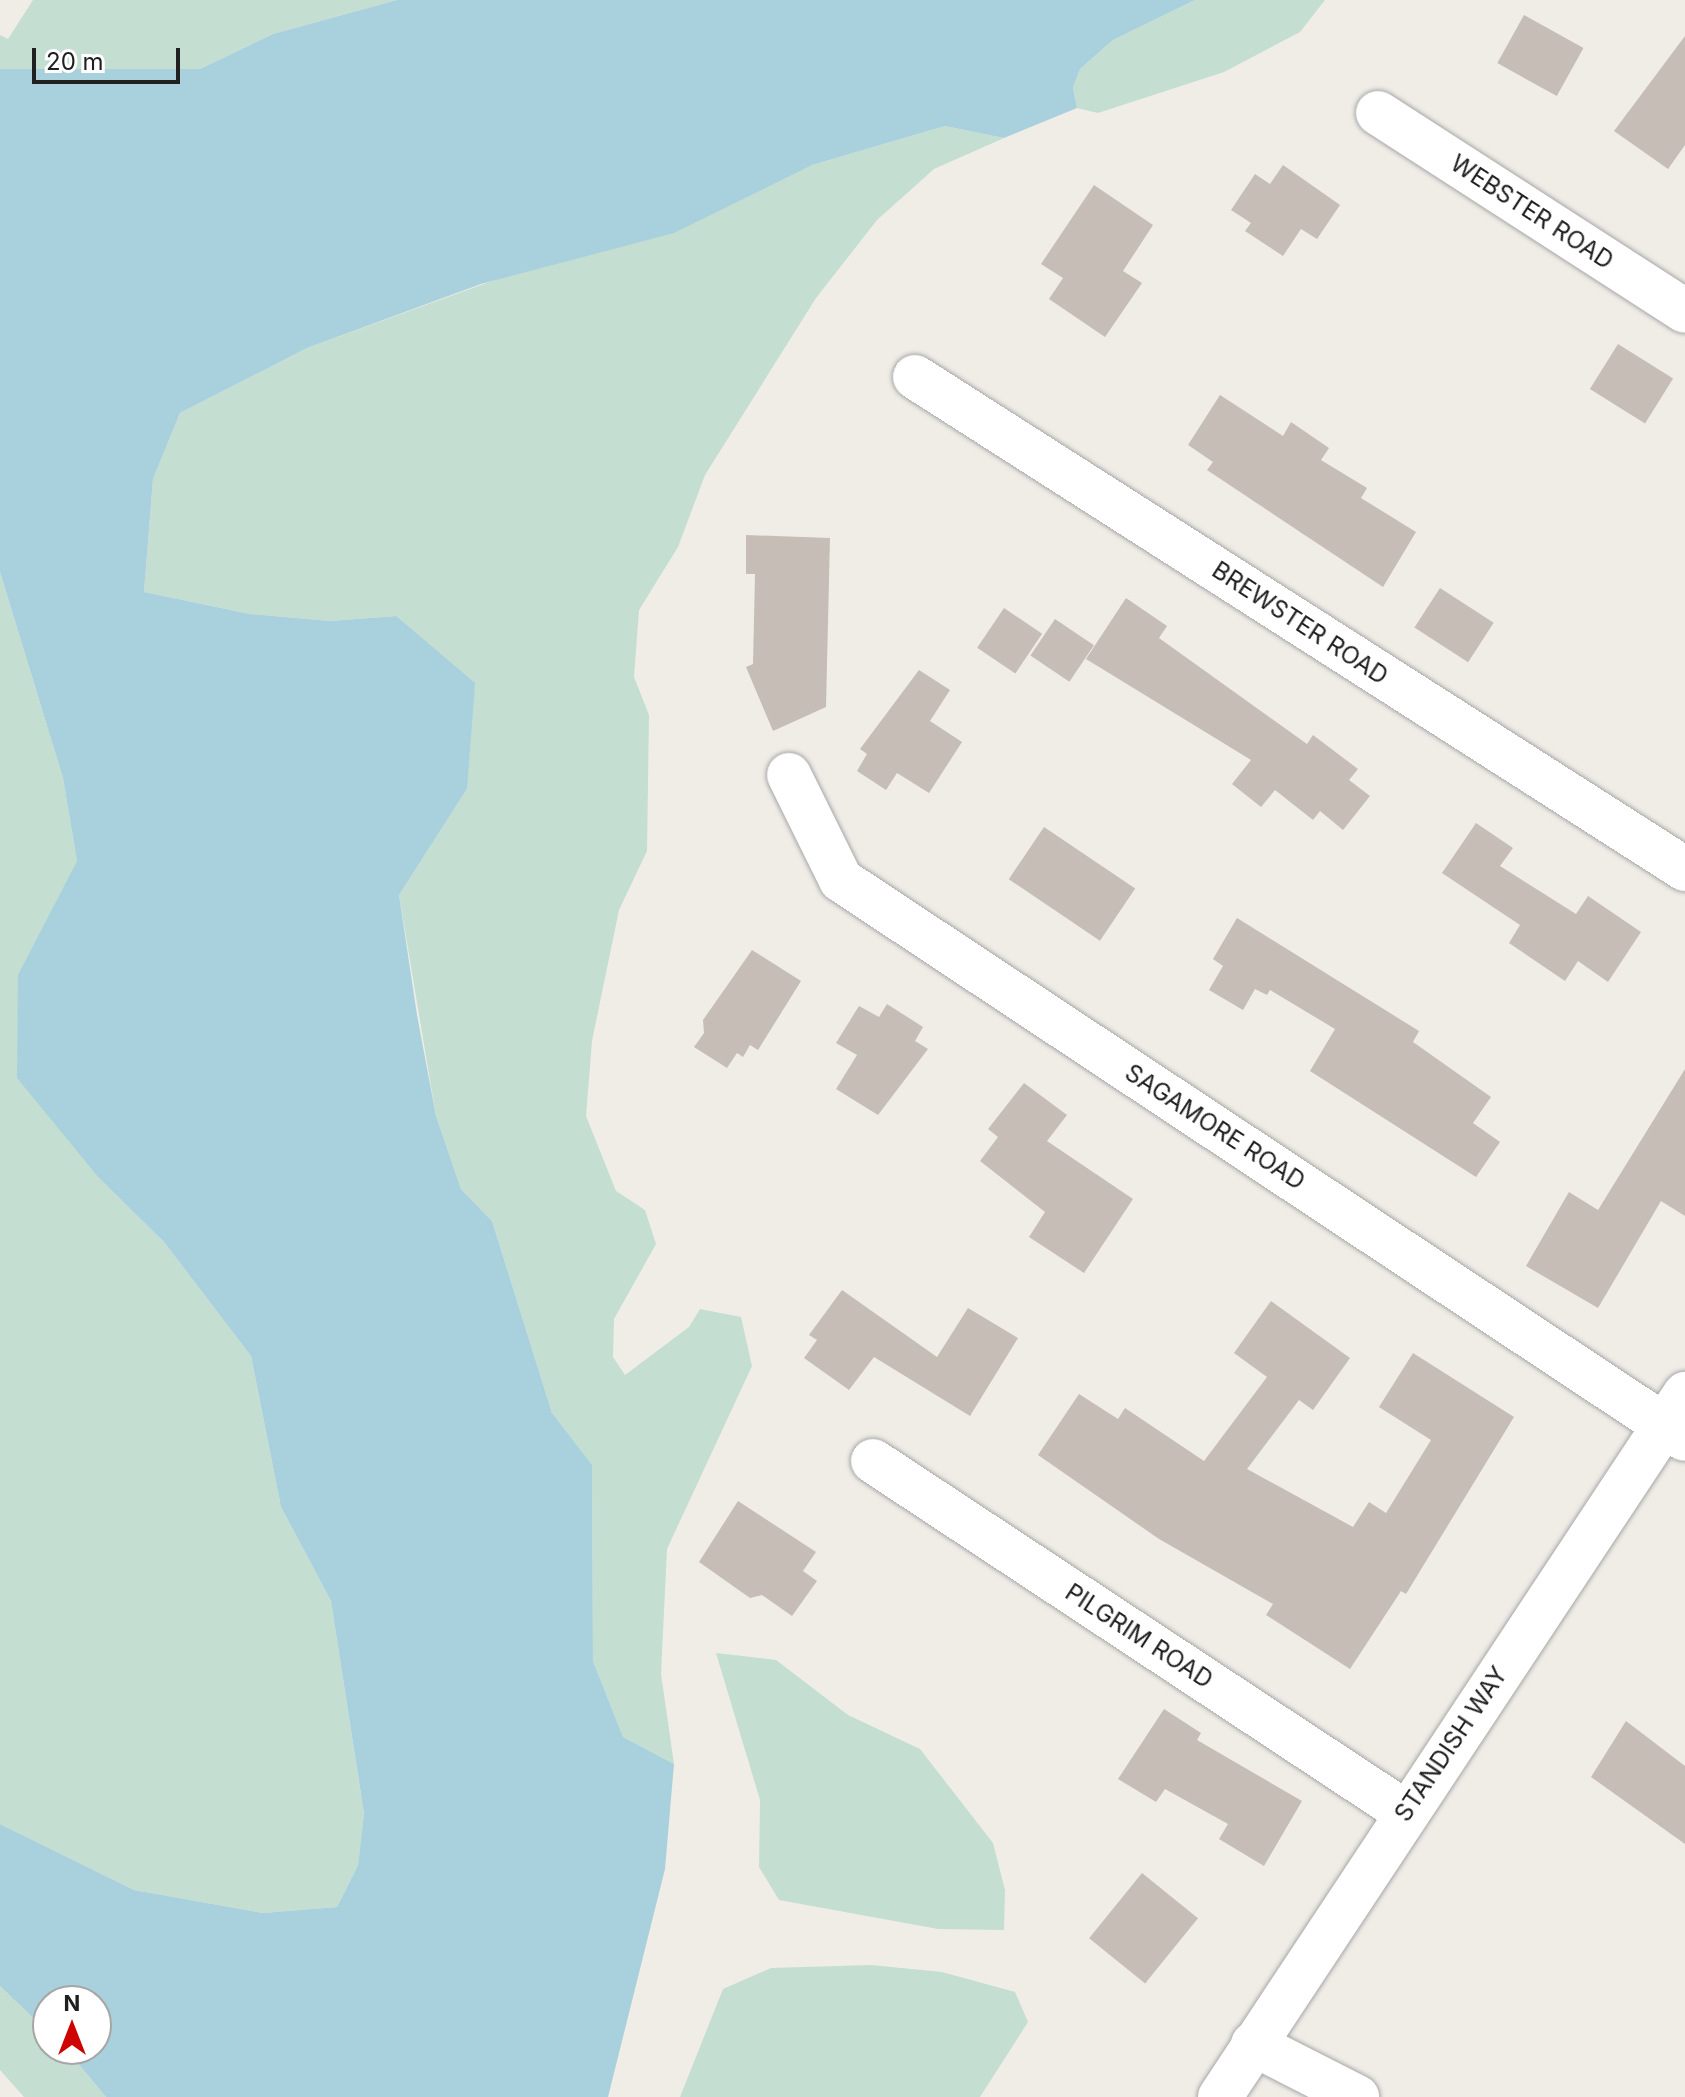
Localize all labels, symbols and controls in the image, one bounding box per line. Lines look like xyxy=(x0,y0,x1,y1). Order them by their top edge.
scale bar xyxy=(36,32,184,82)
text: 20 m xyxy=(46,47,104,76)
street label: WEBSTER ROAD xyxy=(1445,149,1619,275)
street label: BREWSTER ROAD xyxy=(1207,555,1393,691)
street label: SAGAMORE ROAD xyxy=(1120,1058,1310,1196)
street label: PILGRIM ROAD xyxy=(1060,1578,1218,1694)
street label: STANDISH WAY xyxy=(1389,1661,1513,1827)
north arrow xyxy=(32,1985,112,2065)
text: N xyxy=(64,1990,80,2016)

